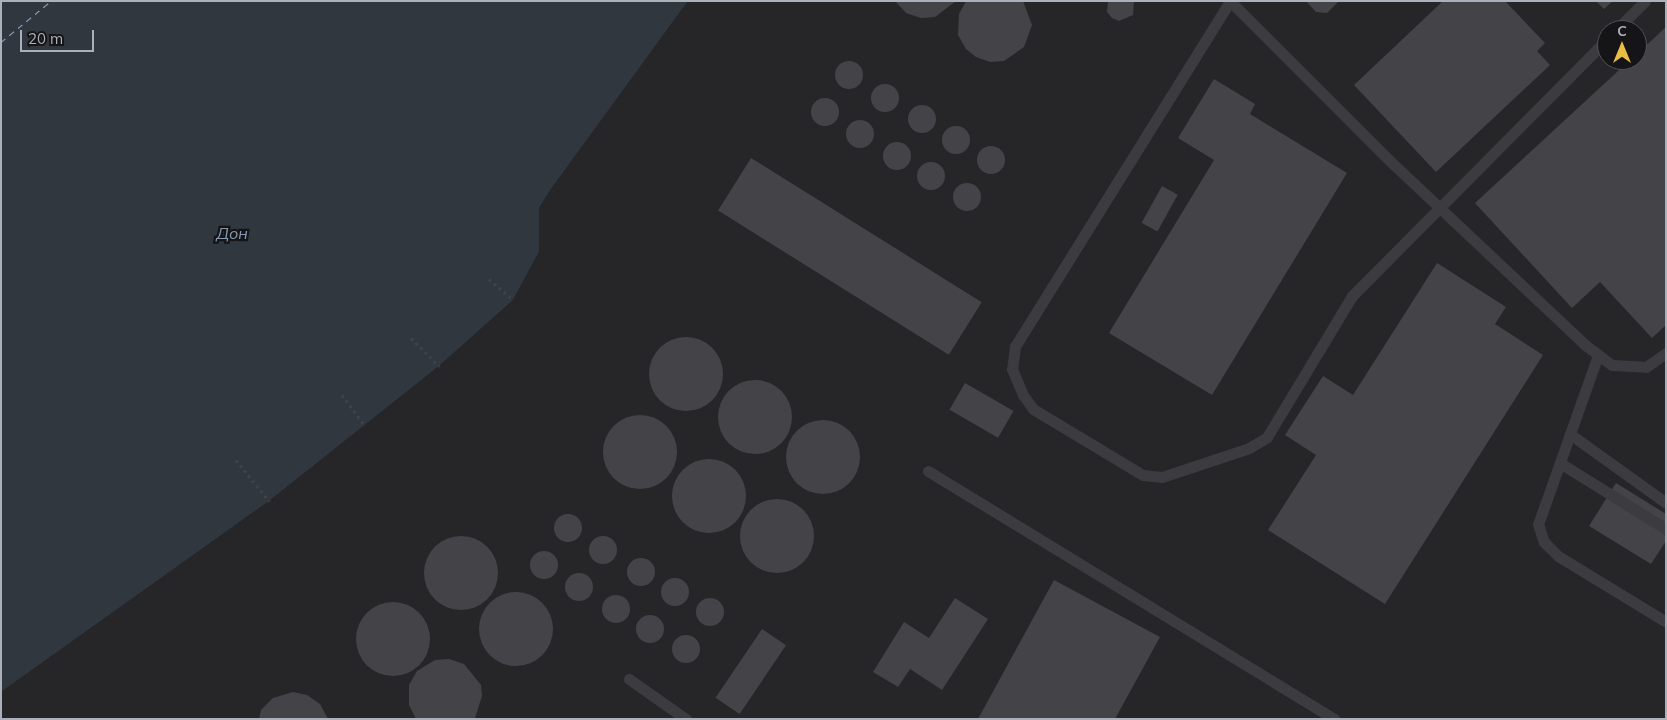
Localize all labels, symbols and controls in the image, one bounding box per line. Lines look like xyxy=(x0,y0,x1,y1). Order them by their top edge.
scale bar xyxy=(22,20,96,52)
north arrow xyxy=(1597,20,1647,70)
text: С xyxy=(1617,22,1627,40)
text: 20 m xyxy=(28,29,63,48)
water label: Дон xyxy=(216,223,248,243)

